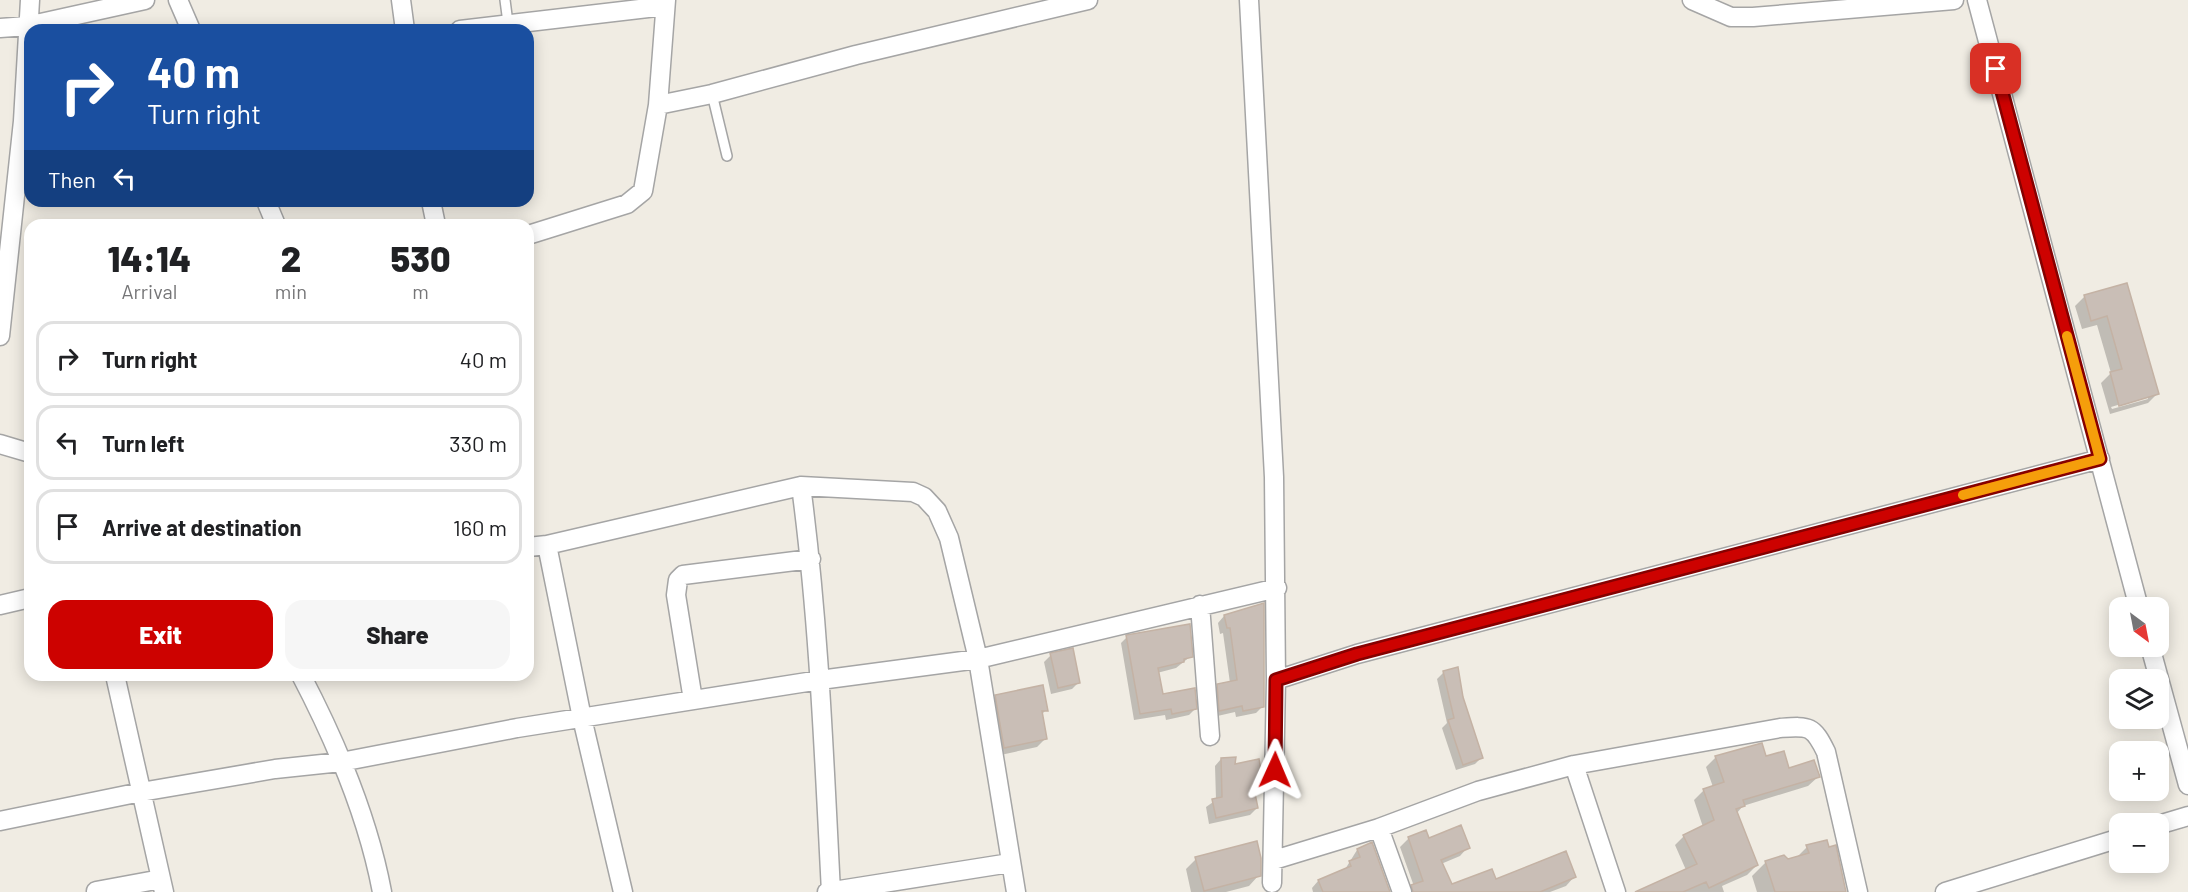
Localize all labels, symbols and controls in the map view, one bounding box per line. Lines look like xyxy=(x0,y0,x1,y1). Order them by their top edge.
pin xyxy=(1970,43,2021,94)
text: 40 m xyxy=(147,46,240,96)
icon: right xyxy=(48,48,126,126)
icon: arrive xyxy=(1979,52,2012,85)
text: Turn right xyxy=(147,97,261,129)
icon: left xyxy=(108,162,141,195)
text: Then xyxy=(48,166,96,192)
text: 14:14 xyxy=(107,236,191,279)
text: 2 xyxy=(281,236,301,279)
text: 530 xyxy=(391,236,451,279)
text: Arrival xyxy=(121,279,177,303)
text: min xyxy=(275,279,307,303)
text: m xyxy=(412,279,429,303)
icon: right xyxy=(51,342,84,375)
text: Turn right xyxy=(102,346,197,372)
text: 40 m xyxy=(460,346,507,372)
icon: left xyxy=(51,426,84,459)
text: Turn left xyxy=(102,430,185,456)
text: 330 m xyxy=(449,430,507,456)
icon: arrive xyxy=(51,510,84,543)
text: Arrive at destination xyxy=(102,514,301,540)
text: 160 m xyxy=(453,514,507,540)
north arrow xyxy=(2109,597,2169,657)
map controls xyxy=(2109,597,2169,873)
button: Exit xyxy=(48,600,273,669)
button: Share xyxy=(285,600,510,669)
button: layers xyxy=(2109,669,2169,729)
position arrow xyxy=(1243,738,1307,802)
button: + xyxy=(2109,741,2169,801)
button: − xyxy=(2109,813,2169,873)

